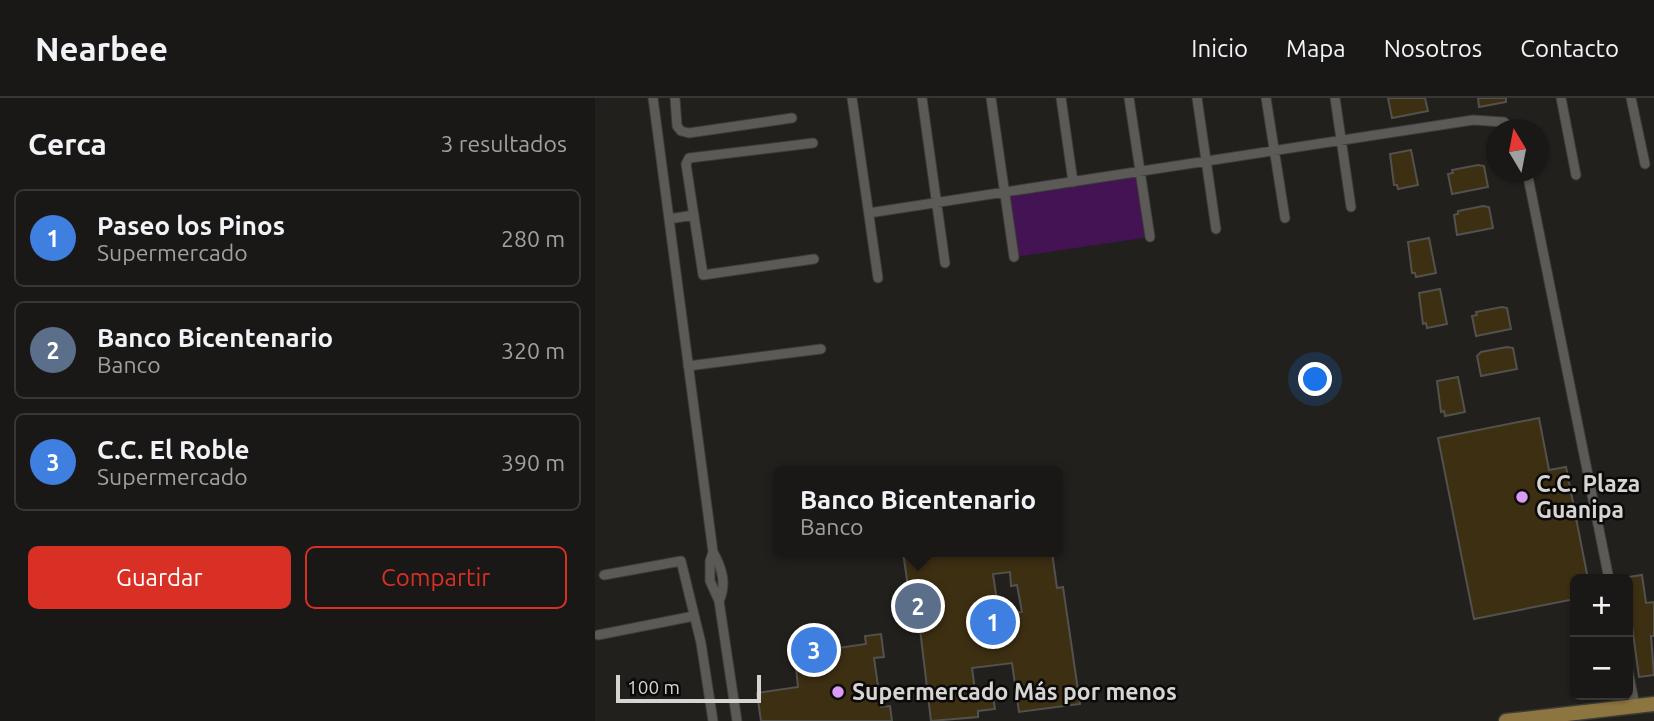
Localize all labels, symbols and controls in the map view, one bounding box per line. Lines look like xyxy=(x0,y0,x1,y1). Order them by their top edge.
text: Nearbee xyxy=(35,30,168,67)
text: Inicio xyxy=(1191,35,1248,62)
text: Mapa xyxy=(1286,35,1346,62)
text: Nosotros xyxy=(1384,35,1482,62)
text: Contacto xyxy=(1520,35,1619,62)
north arrow xyxy=(1486,119,1549,182)
text: Cerca xyxy=(28,127,107,161)
text: 3 resultados xyxy=(441,131,567,156)
text: Paseo los Pinos xyxy=(97,211,285,240)
text: 1 xyxy=(47,226,59,251)
text: 280 m xyxy=(501,226,565,251)
text: Supermercado xyxy=(97,240,248,265)
text: Banco Bicentenario xyxy=(97,323,333,352)
text: 2 xyxy=(47,338,59,363)
text: 320 m xyxy=(501,338,565,363)
text: Banco xyxy=(97,352,161,377)
your location xyxy=(1298,362,1332,396)
text: C.C. El Roble xyxy=(97,435,250,464)
text: 3 xyxy=(47,450,59,475)
text: 390 m xyxy=(501,450,565,475)
text: Supermercado xyxy=(97,464,248,489)
popup xyxy=(773,466,1063,557)
place label: C.C. Plaza Guanipa xyxy=(1536,471,1640,522)
text: Banco Bicentenario xyxy=(800,485,1036,514)
marker: C.C. Plaza Guanipa xyxy=(1514,489,1530,505)
text: Banco xyxy=(800,514,864,539)
button: Guardar xyxy=(28,546,291,609)
button: Compartir xyxy=(305,546,567,609)
map controls xyxy=(1570,574,1633,700)
button: + xyxy=(1570,574,1633,637)
pin: 2 xyxy=(895,580,941,632)
pin: 1 xyxy=(970,596,1016,648)
pin: 3 xyxy=(791,624,837,676)
button: − xyxy=(1570,637,1633,700)
scale bar xyxy=(616,672,761,704)
text: 100 m xyxy=(627,676,680,698)
place label: Supermercado Más por menos xyxy=(852,679,1177,704)
marker: Supermercado Más por menos xyxy=(830,684,846,700)

